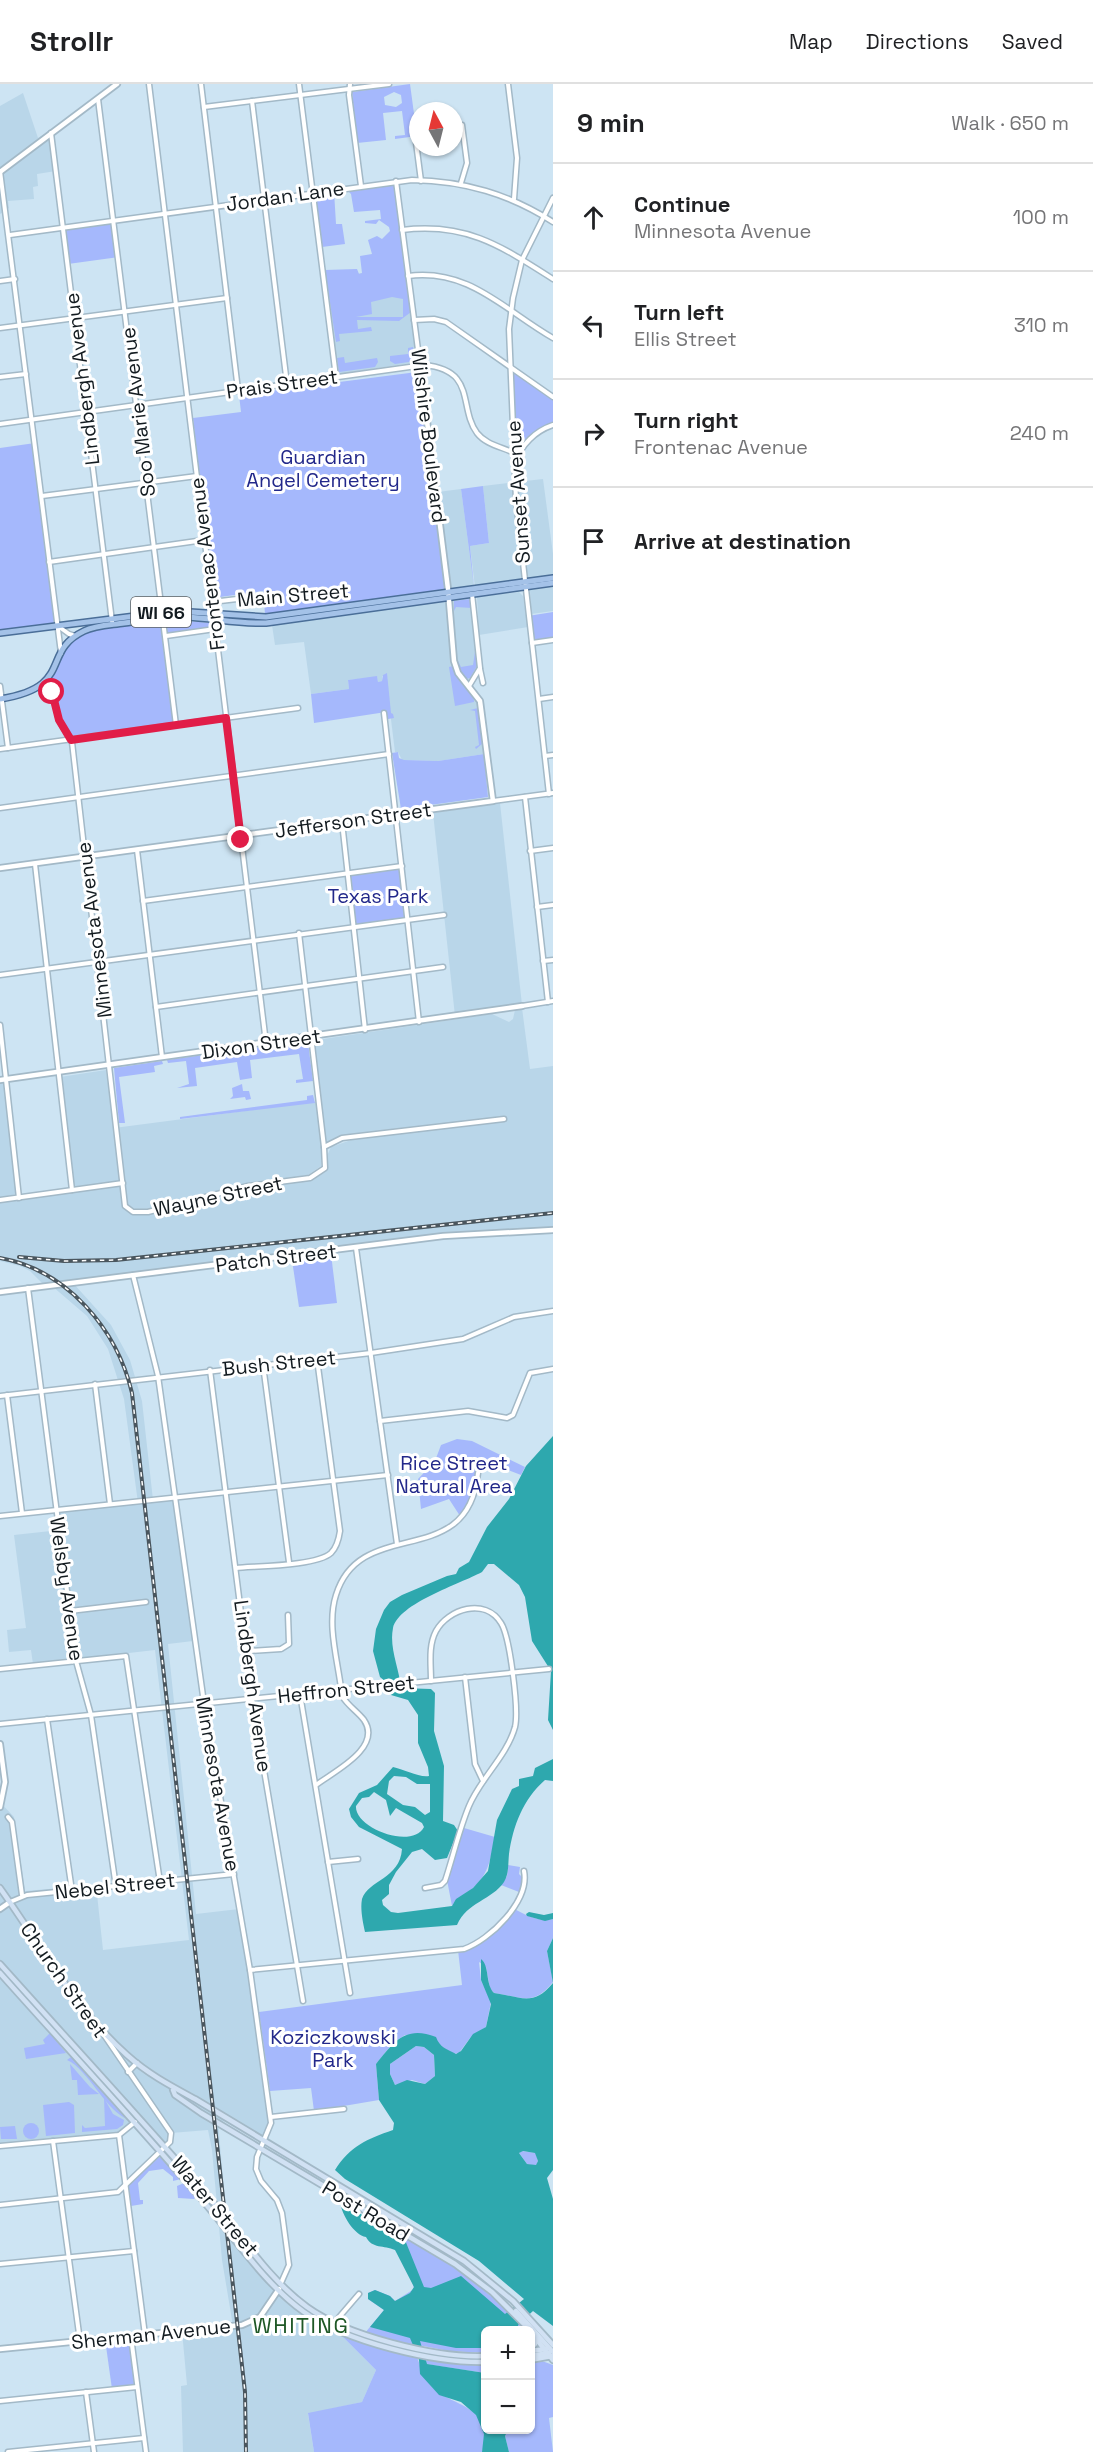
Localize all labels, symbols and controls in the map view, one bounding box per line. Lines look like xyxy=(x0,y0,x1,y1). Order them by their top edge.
text: Strollr xyxy=(30,23,113,59)
text: Map xyxy=(789,28,833,55)
text: Directions xyxy=(866,28,969,55)
text: Saved xyxy=(1002,28,1063,55)
north arrow xyxy=(409,102,463,156)
text: 9 min xyxy=(577,106,645,140)
text: Walk · 650 m xyxy=(951,110,1069,136)
street label: Jordan Lane xyxy=(224,175,346,217)
text: Continue xyxy=(634,190,730,218)
icon: ahead xyxy=(577,201,610,234)
text: 100 m xyxy=(1013,204,1069,230)
text: Minnesota Avenue xyxy=(634,218,811,244)
street label: Lindbergh Avenue xyxy=(59,291,105,467)
text: Turn left xyxy=(634,298,724,326)
icon: left xyxy=(577,309,610,342)
text: 310 m xyxy=(1014,312,1069,338)
street label: Soo Marie Avenue xyxy=(115,326,161,498)
text: Ellis Street xyxy=(634,326,737,352)
street label: Wilshire Boulevard xyxy=(405,347,453,525)
street label: Prais Street xyxy=(225,363,339,405)
text: Turn right xyxy=(634,406,739,434)
icon: right xyxy=(577,417,610,450)
street label: Sunset Avenue xyxy=(500,420,536,564)
text: 240 m xyxy=(1010,420,1069,446)
text: Frontenac Avenue xyxy=(634,434,808,460)
park label: Guardian Angel Cemetery xyxy=(246,444,400,493)
street label: Frontenac Avenue xyxy=(183,476,231,652)
icon: arrive xyxy=(577,525,610,558)
text: Arrive at destination xyxy=(634,527,851,555)
street label: Main Street xyxy=(236,577,350,613)
road number: WI 66 xyxy=(131,597,191,627)
route start xyxy=(38,678,64,704)
street label: Jefferson Street xyxy=(273,796,433,844)
route end xyxy=(227,826,253,852)
street label: Minnesota Avenue xyxy=(70,840,118,1020)
park label: Texas Park xyxy=(327,883,429,909)
street label: Dixon Street xyxy=(200,1023,322,1065)
street label: Wayne Street xyxy=(151,1170,285,1222)
street label: Patch Street xyxy=(214,1238,338,1278)
street label: Bush Street xyxy=(221,1344,337,1382)
park label: Rice Street Natural Area xyxy=(395,1450,513,1499)
street label: Welsby Avenue xyxy=(44,1515,90,1663)
street label: Lindbergh Avenue xyxy=(228,1598,278,1774)
street label: Heffron Street xyxy=(276,1669,416,1709)
street label: Minnesota Avenue xyxy=(190,1694,246,1874)
street label: Nebel Street xyxy=(53,1867,177,1905)
street label: Church Street xyxy=(15,1917,113,2043)
park label: Koziczkowski Park xyxy=(270,2024,396,2073)
street label: Water Street xyxy=(166,2151,264,2261)
street label: Post Road xyxy=(317,2175,415,2247)
district label: WHITING xyxy=(253,2311,349,2339)
street label: Sherman Avenue xyxy=(70,2313,232,2355)
map controls xyxy=(481,2326,535,2434)
button: + xyxy=(481,2326,535,2380)
button: − xyxy=(481,2380,535,2434)

